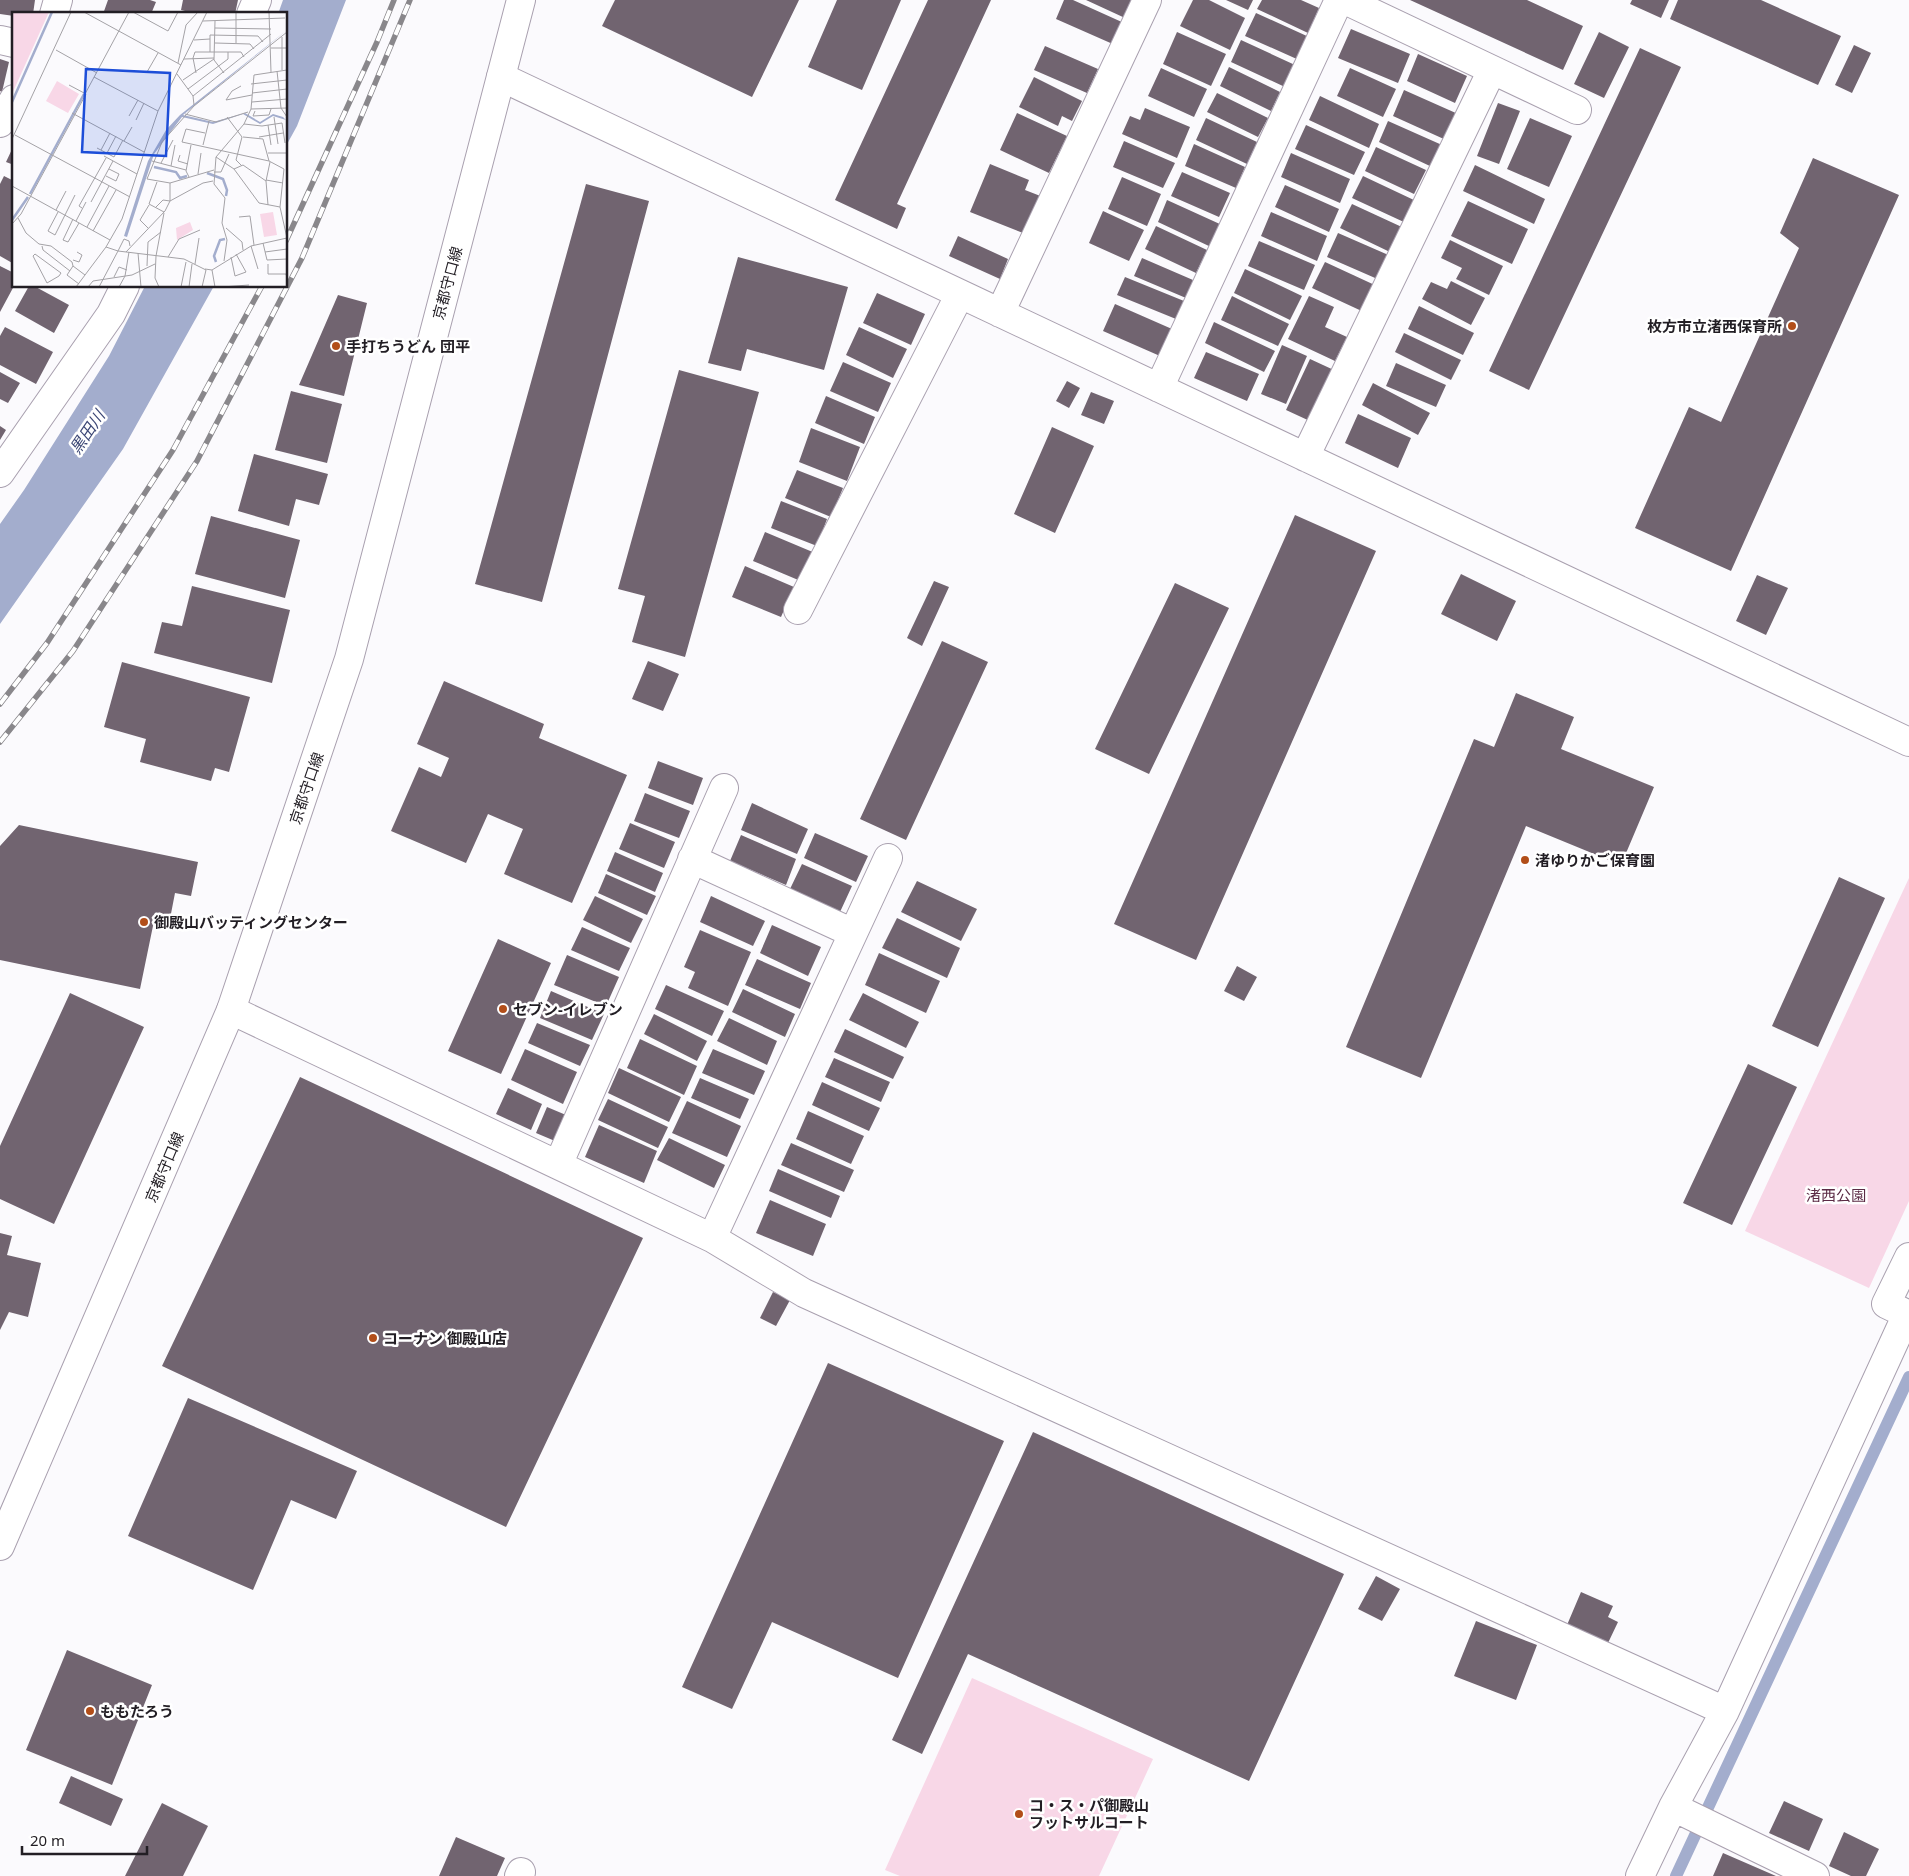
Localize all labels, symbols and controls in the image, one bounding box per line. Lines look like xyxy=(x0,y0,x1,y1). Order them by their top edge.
inset map xyxy=(12,12,288,288)
street label: 京都守口線 xyxy=(428,244,466,322)
place label: 枚方市立渚西保育所 xyxy=(1647,316,1782,336)
marker: 枚方市立渚西保育所 xyxy=(1786,320,1798,332)
place label: 手打ちうどん 団平 xyxy=(346,336,470,356)
marker: 手打ちうどん 団平 xyxy=(330,340,342,352)
water label: 黒田川 xyxy=(64,404,111,458)
street label: 京都守口線 xyxy=(284,749,328,827)
place label: 渚ゆりかご保育園 xyxy=(1535,850,1655,870)
marker: 渚ゆりかご保育園 xyxy=(1519,854,1531,866)
place label: 御殿山バッティングセンター xyxy=(154,912,348,932)
marker: 御殿山バッティングセンター xyxy=(138,916,150,928)
place label: セブン-イレブン xyxy=(513,999,623,1019)
marker: セブン-イレブン xyxy=(497,1003,509,1015)
street label: 京都守口線 xyxy=(140,1129,188,1205)
park label: 渚西公園 xyxy=(1806,1185,1866,1205)
place label: コーナン 御殿山店 xyxy=(383,1328,507,1348)
marker: コーナン 御殿山店 xyxy=(367,1332,379,1344)
place label: ももたろう xyxy=(100,1701,174,1721)
marker: ももたろう xyxy=(84,1705,96,1717)
place label: コ・ス・パ御殿山 フットサルコート xyxy=(1029,1795,1149,1832)
marker: コ・ス・パ御殿山 フットサルコート xyxy=(1013,1808,1025,1820)
scale bar xyxy=(22,1824,148,1856)
text: 20 m xyxy=(30,1830,65,1850)

